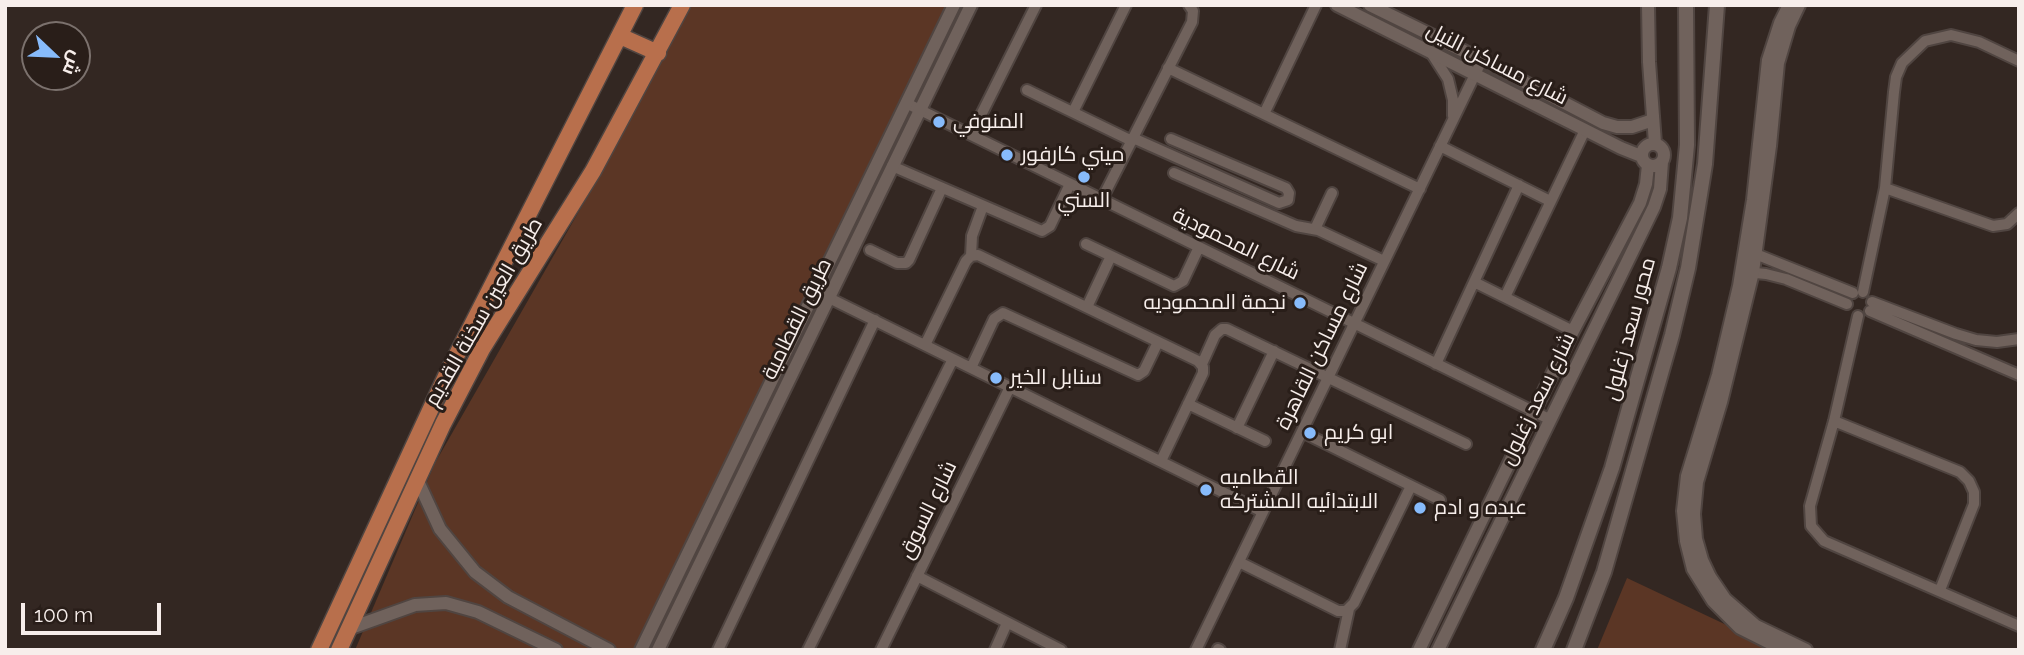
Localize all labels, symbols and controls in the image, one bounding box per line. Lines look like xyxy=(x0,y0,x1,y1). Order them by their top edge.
street label: شارع مساكن النيل xyxy=(1422,18,1572,110)
north arrow xyxy=(21,21,91,91)
text: ش xyxy=(59,48,88,79)
place label: المنوفي xyxy=(953,109,1024,135)
marker: المنوفي xyxy=(931,114,947,130)
place label: ميني كارفور xyxy=(1021,142,1125,168)
marker: ميني كارفور xyxy=(999,147,1015,163)
marker: السني xyxy=(1076,169,1092,185)
place label: السني xyxy=(1058,188,1110,214)
street label: شارع المحمودية xyxy=(1168,202,1304,286)
street label: طريق العين سخنة القديم xyxy=(420,213,548,411)
street label: طريق القطامية xyxy=(757,254,837,384)
street label: محور سعد زغلول xyxy=(1599,255,1661,403)
street label: شارع مساكن القاهرة xyxy=(1271,258,1373,434)
place label: نجمة المحموديه xyxy=(1144,290,1286,316)
marker: نجمة المحموديه xyxy=(1292,295,1308,311)
street label: شارع سعد زغلول xyxy=(1495,329,1581,469)
place label: سنابل الخير xyxy=(1010,365,1102,391)
marker: سنابل الخير xyxy=(988,370,1004,386)
place label: ابو كريم xyxy=(1324,420,1393,446)
marker: ابو كريم xyxy=(1302,425,1318,441)
street label: شارع السوق xyxy=(893,457,963,563)
place label: القطاميه الابتدائيه المشتركه xyxy=(1220,465,1379,515)
marker: القطاميه الابتدائيه المشتركه xyxy=(1198,482,1214,498)
place label: عبده و ادم xyxy=(1434,495,1527,521)
marker: عبده و ادم xyxy=(1412,500,1428,516)
scale bar xyxy=(24,588,164,632)
text: 100 m xyxy=(34,602,93,627)

